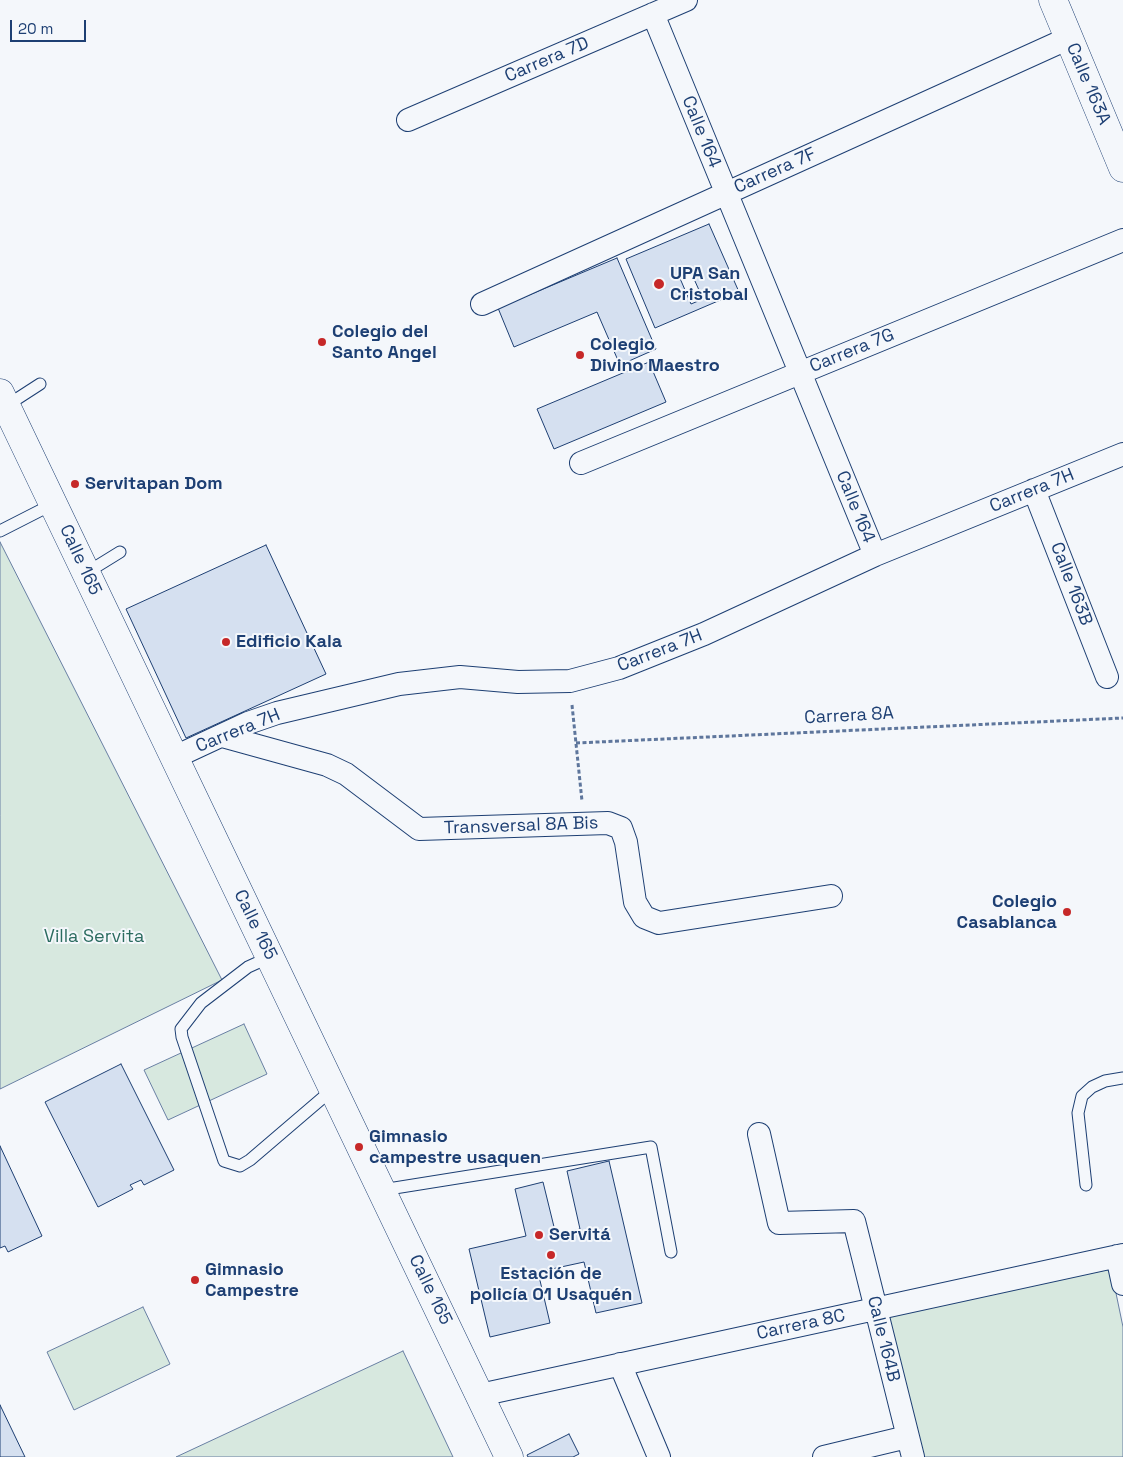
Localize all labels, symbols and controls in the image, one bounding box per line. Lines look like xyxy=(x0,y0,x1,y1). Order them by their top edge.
scale bar xyxy=(12,10,89,42)
text: 20 m xyxy=(18,19,53,38)
street label: Carrera 7D xyxy=(502,33,592,87)
street label: Calle 163A xyxy=(1061,40,1115,128)
street label: Calle 164 xyxy=(677,93,725,171)
street label: Carrera 7F xyxy=(731,143,819,199)
place label: UPA San Cristobal xyxy=(670,263,748,306)
marker: UPA San Cristobal xyxy=(652,277,666,291)
place label: Colegio del Santo Angel xyxy=(332,321,437,364)
street label: Carrera 7G xyxy=(807,324,897,378)
place label: Colegio Divino Maestro xyxy=(590,334,720,376)
marker: Colegio del Santo Angel xyxy=(316,336,328,348)
marker: Colegio Divino Maestro xyxy=(574,349,586,361)
street label: Carrera 7H xyxy=(987,464,1077,518)
street label: Calle 164 xyxy=(831,468,879,546)
place label: Servitapan Dom xyxy=(85,473,223,495)
marker: Servitapan Dom xyxy=(69,478,81,490)
street label: Calle 165 xyxy=(54,521,106,599)
street label: Calle 163B xyxy=(1045,539,1097,629)
street label: Carrera 7H xyxy=(614,625,706,677)
place label: Edificio Kala xyxy=(236,631,342,653)
marker: Edificio Kala xyxy=(220,636,232,648)
street label: Carrera 8A xyxy=(804,703,894,729)
street label: Carrera 7H xyxy=(193,704,283,758)
street label: Transversal 8A Bis xyxy=(443,813,599,839)
street label: Calle 165 xyxy=(229,886,281,964)
place label: Colegio Casablanca xyxy=(957,891,1057,934)
marker: Colegio Casablanca xyxy=(1061,906,1073,918)
park label: Villa Servita xyxy=(44,926,144,948)
place label: Gimnasio campestre usaquen xyxy=(369,1126,541,1168)
marker: Gimnasio campestre usaquen xyxy=(353,1141,365,1153)
place label: Servitá xyxy=(549,1224,611,1246)
marker: Servitá xyxy=(533,1229,545,1241)
marker: Estación de policía 01 Usaquén xyxy=(545,1249,557,1261)
street label: Calle 165 xyxy=(404,1251,456,1329)
place label: Gimnasio Campestre xyxy=(205,1259,299,1302)
place label: Estación de policía 01 Usaquén xyxy=(470,1263,632,1306)
marker: Gimnasio Campestre xyxy=(189,1274,201,1286)
street label: Calle 164B xyxy=(862,1294,904,1384)
street label: Carrera 8C xyxy=(755,1305,847,1345)

